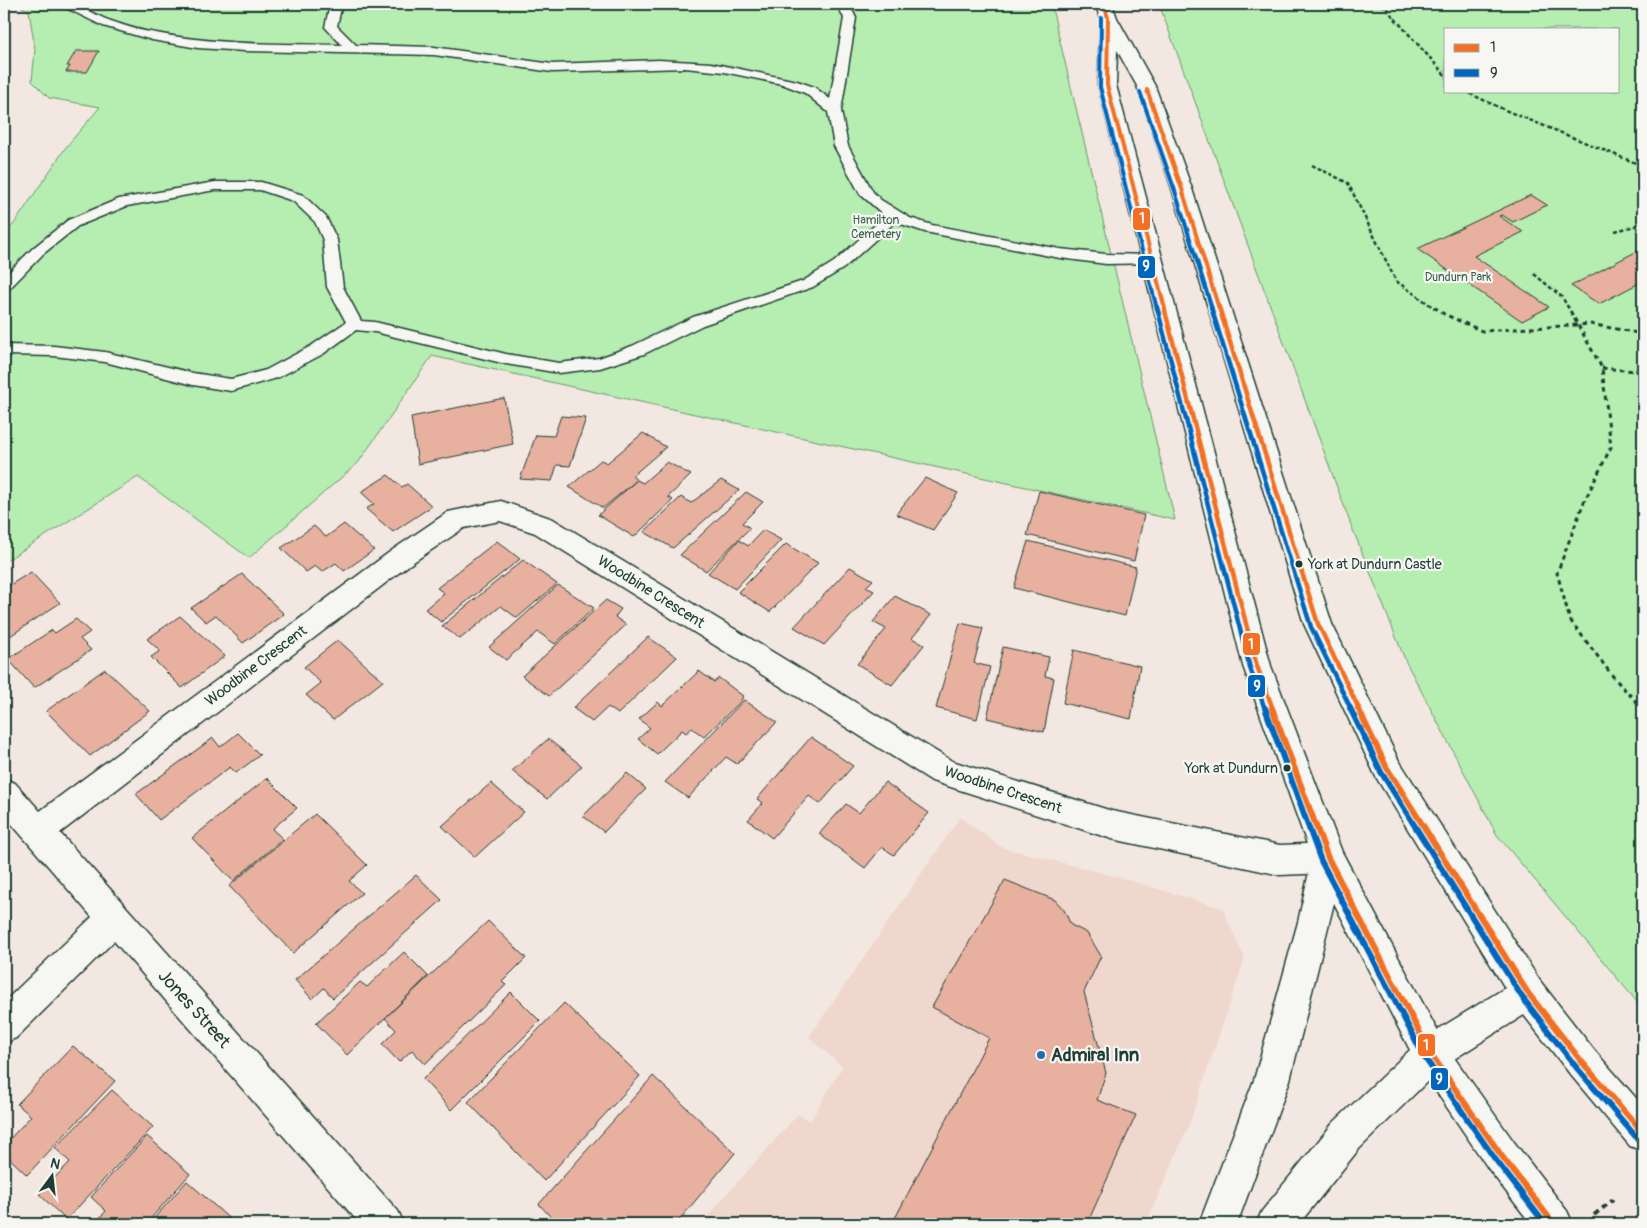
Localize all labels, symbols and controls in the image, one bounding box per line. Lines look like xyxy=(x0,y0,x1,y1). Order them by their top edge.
legend xyxy=(1444,28,1620,92)
text: 1 xyxy=(1490,38,1496,57)
text: 9 xyxy=(1490,64,1498,83)
line badge: 1 xyxy=(1132,207,1151,231)
text: 1 xyxy=(1139,210,1145,227)
park label: Hamilton Cemetery xyxy=(851,213,901,242)
line badge: 9 xyxy=(1137,255,1156,279)
text: 9 xyxy=(1142,258,1150,275)
park label: Dundurn Park xyxy=(1425,270,1491,285)
street label: Woodbine Crescent xyxy=(594,551,709,633)
place label: York at Dundurn Castle xyxy=(1307,556,1442,573)
marker: York at Dundurn Castle xyxy=(1294,559,1304,569)
street label: Woodbine Crescent xyxy=(201,621,312,711)
line badge: 1 xyxy=(1242,632,1261,656)
text: 1 xyxy=(1248,636,1254,653)
line badge: 9 xyxy=(1247,674,1266,698)
text: 9 xyxy=(1253,678,1261,695)
place label: York at Dundurn xyxy=(1184,760,1278,777)
street label: Woodbine Crescent xyxy=(942,762,1065,818)
marker: York at Dundurn xyxy=(1282,763,1292,773)
street label: Jones Street xyxy=(153,965,236,1054)
line badge: 1 xyxy=(1417,1033,1436,1057)
text: 1 xyxy=(1423,1037,1429,1054)
place label: Admiral Inn xyxy=(1051,1044,1139,1067)
marker: Admiral Inn xyxy=(1035,1049,1047,1061)
line badge: 9 xyxy=(1430,1067,1449,1091)
text: 9 xyxy=(1435,1071,1443,1088)
north arrow xyxy=(28,1150,78,1200)
text: N xyxy=(48,1154,62,1173)

